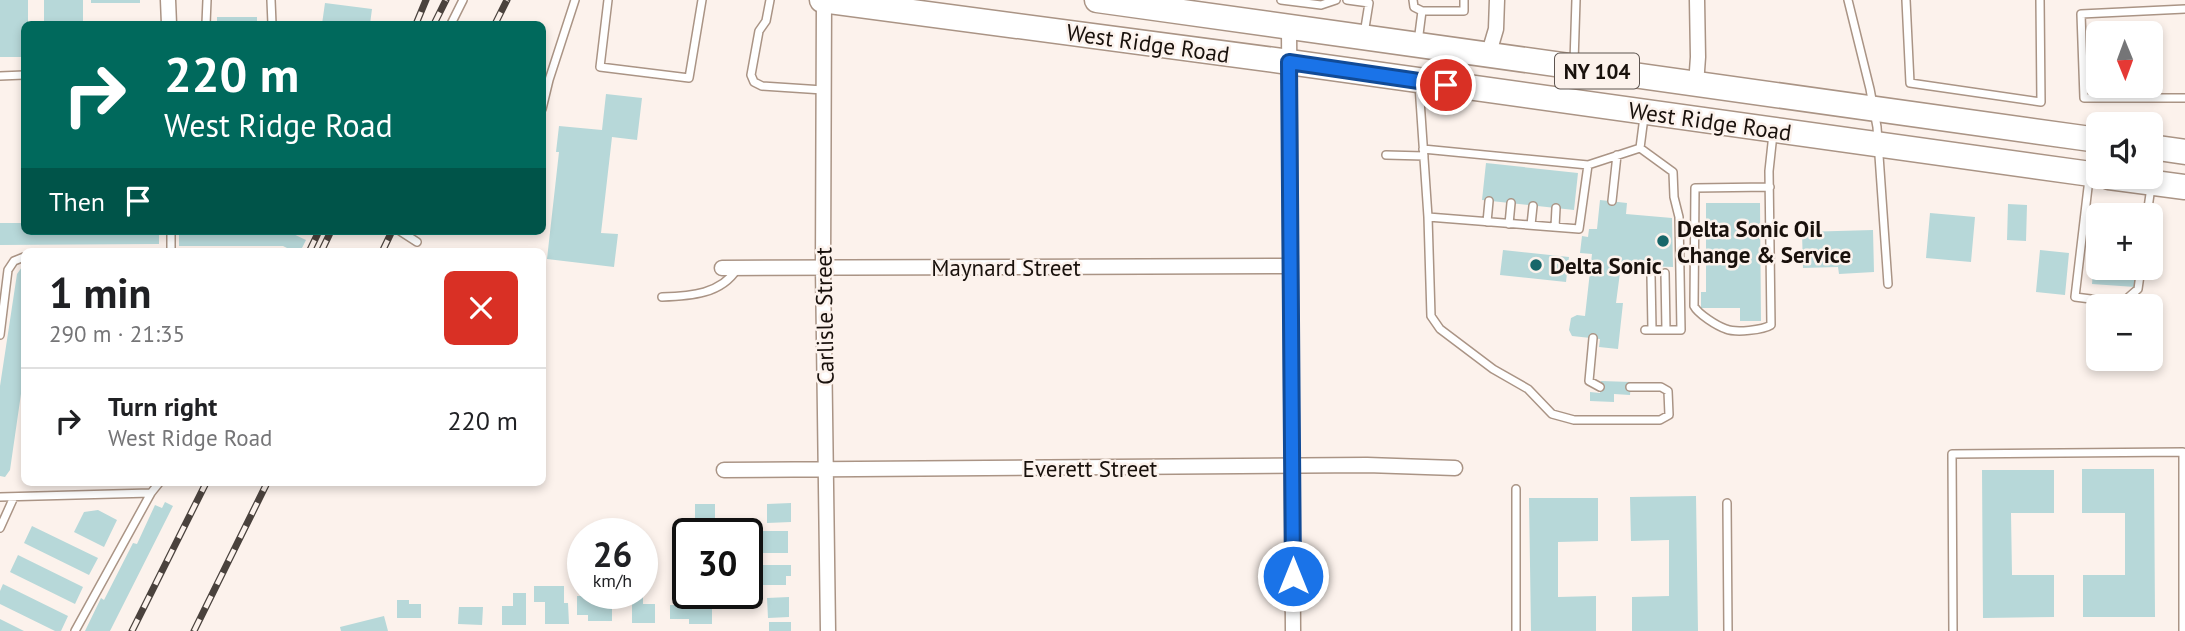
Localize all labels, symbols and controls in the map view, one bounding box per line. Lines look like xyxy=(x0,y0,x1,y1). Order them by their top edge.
street label: West Ridge Road xyxy=(1065,17,1231,69)
north arrow xyxy=(2086,21,2163,98)
map controls xyxy=(2086,21,2163,371)
text: 220 m xyxy=(164,42,299,106)
icon: right xyxy=(49,49,140,140)
road number: NY 104 xyxy=(1555,54,1639,88)
pin xyxy=(1416,55,1476,115)
icon: arrive xyxy=(1427,66,1465,104)
street label: West Ridge Road xyxy=(1627,95,1793,147)
text: West Ridge Road xyxy=(164,104,393,146)
button: sound xyxy=(2086,112,2163,189)
icon: arrive xyxy=(119,182,157,220)
text: Then xyxy=(49,185,105,218)
button: + xyxy=(2086,203,2163,280)
place label: Delta Sonic Oil Change & Service xyxy=(1677,214,1851,269)
marker: Delta Sonic Oil Change & Service xyxy=(1655,233,1671,249)
street label: Carlisle Street xyxy=(808,247,840,385)
place label: Delta Sonic xyxy=(1550,251,1662,280)
street label: Maynard Street xyxy=(931,253,1081,282)
marker: Delta Sonic xyxy=(1528,257,1544,273)
text: 1 min xyxy=(49,265,151,320)
button: close xyxy=(444,271,518,345)
button: − xyxy=(2086,294,2163,371)
text: 290 m · 21:35 xyxy=(49,319,185,348)
text: Turn right xyxy=(108,390,217,423)
icon: right xyxy=(49,402,87,440)
text: 220 m xyxy=(447,404,518,437)
text: West Ridge Road xyxy=(108,423,272,452)
street label: Everett Street xyxy=(1023,454,1158,483)
speed limit sign: 30 xyxy=(672,518,763,609)
text: 26 xyxy=(593,531,632,577)
position arrow xyxy=(1256,539,1330,613)
text: km/h xyxy=(593,569,632,592)

